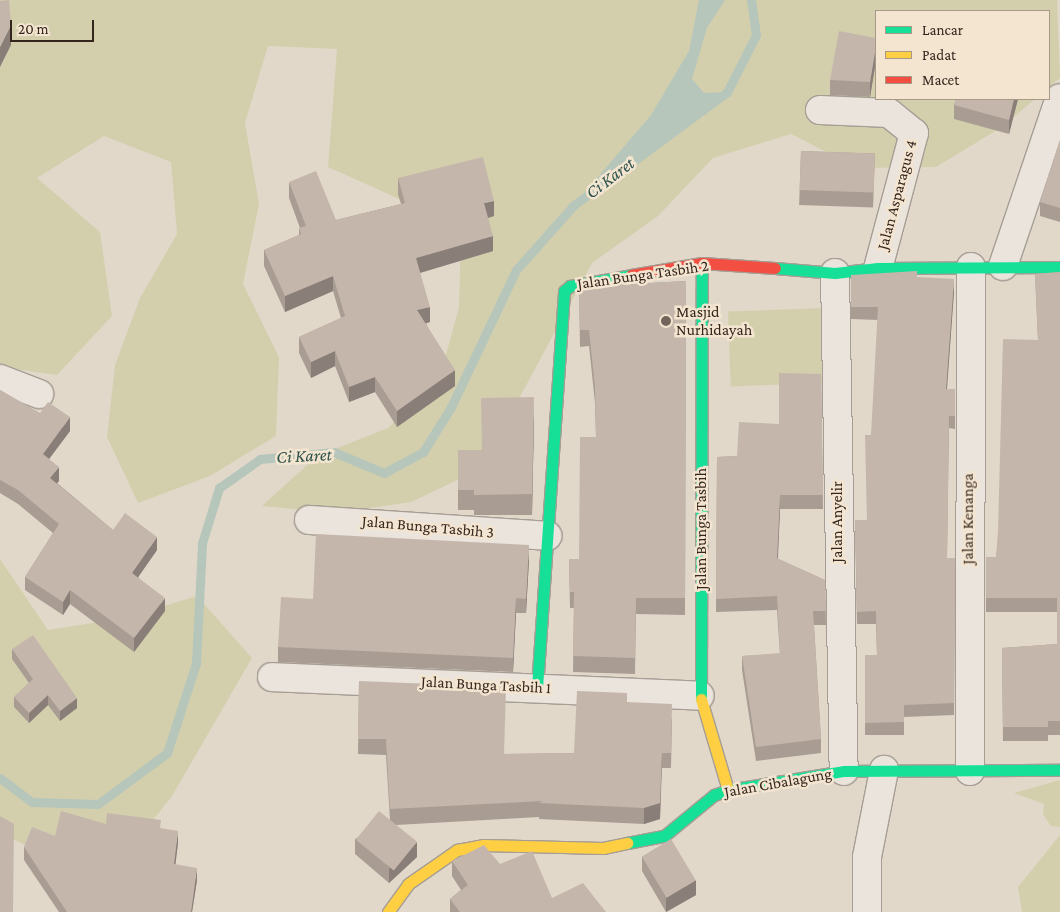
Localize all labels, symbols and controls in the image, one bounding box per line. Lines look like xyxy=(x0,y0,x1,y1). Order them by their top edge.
scale bar xyxy=(12,10,96,42)
legend xyxy=(875,10,1050,100)
text: 20 m xyxy=(18,21,49,37)
text: Lancar xyxy=(922,22,963,38)
text: Padat xyxy=(922,47,956,63)
text: Macet xyxy=(922,72,959,88)
street label: Jalan Asparagus 4 xyxy=(873,138,921,252)
water label: Ci Karet xyxy=(581,153,639,203)
street label: Jalan Bunga Tasbih 2 xyxy=(576,256,710,294)
place label: Masjid Nurhidayah xyxy=(676,302,752,340)
marker: Masjid Nurhidayah xyxy=(660,315,672,327)
water label: Ci Karet xyxy=(276,444,332,468)
street label: Jalan Bunga Tasbih xyxy=(691,468,711,590)
street label: Jalan Kenanga xyxy=(958,473,978,565)
street label: Jalan Anyelir xyxy=(827,481,847,563)
street label: Jalan Bunga Tasbih 3 xyxy=(361,512,495,542)
street label: Jalan Bunga Tasbih 1 xyxy=(420,672,552,698)
street label: Jalan Cibalagung xyxy=(723,764,833,802)

